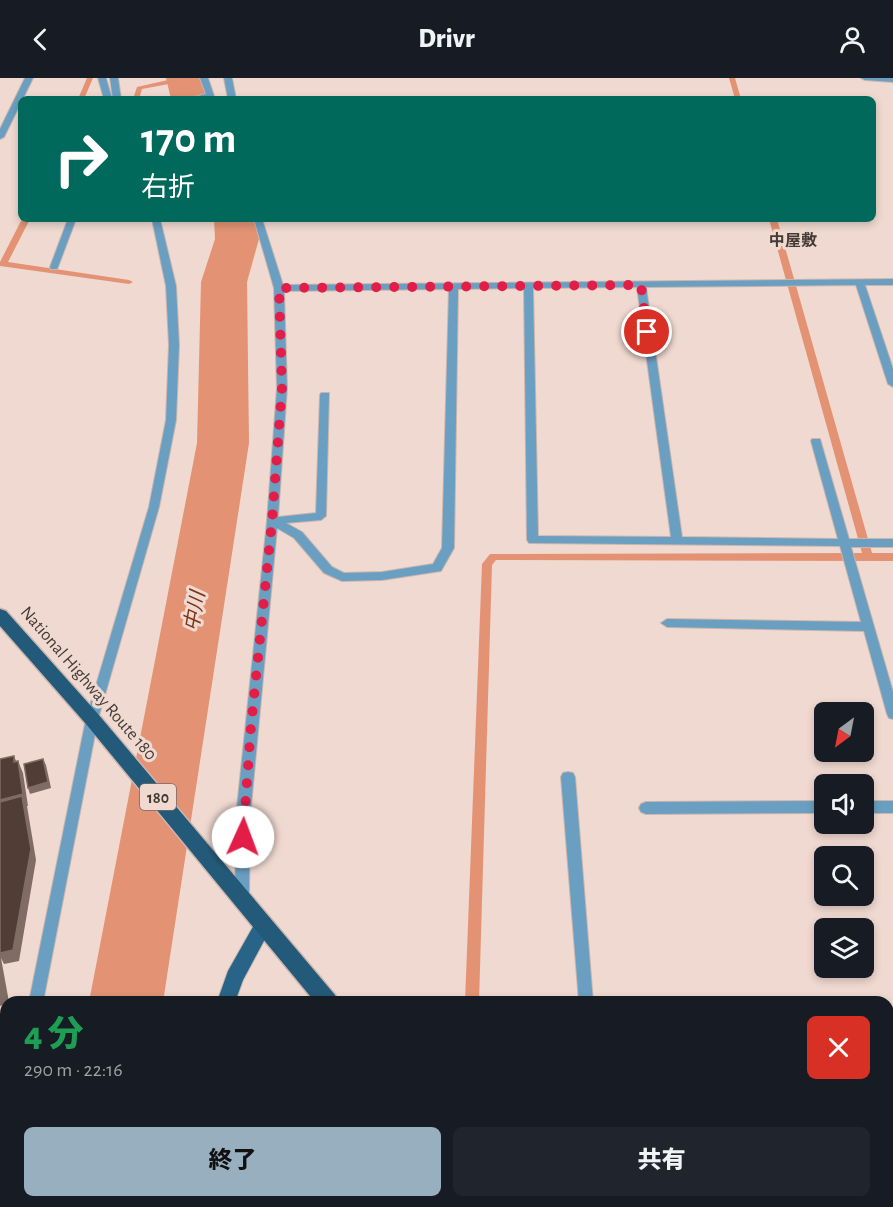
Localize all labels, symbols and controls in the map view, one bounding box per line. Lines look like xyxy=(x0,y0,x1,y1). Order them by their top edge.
icon: back xyxy=(24,23,57,56)
icon: person xyxy=(836,23,869,56)
text: Drivr xyxy=(418,25,475,52)
text: 170 m xyxy=(141,118,236,160)
icon: right xyxy=(42,120,120,198)
text: 右折 xyxy=(141,174,195,201)
district label: 中屋敷 xyxy=(769,231,817,249)
pin xyxy=(621,306,672,357)
icon: arrive xyxy=(630,315,663,348)
water label: 中川 xyxy=(181,588,209,633)
street label: National Highway Route 180 xyxy=(17,603,160,764)
north arrow xyxy=(814,702,874,762)
map controls xyxy=(814,702,874,978)
button: sound xyxy=(814,774,874,834)
road number: 180 xyxy=(140,784,176,810)
position arrow xyxy=(211,805,275,869)
button: search xyxy=(814,846,874,906)
button: layers xyxy=(814,918,874,978)
button: close xyxy=(807,1016,870,1079)
text: 4 分 xyxy=(24,1017,84,1053)
text: 290 m · 22:16 xyxy=(24,1060,123,1080)
button: 終了 xyxy=(24,1127,441,1196)
button: 共有 xyxy=(453,1127,870,1196)

